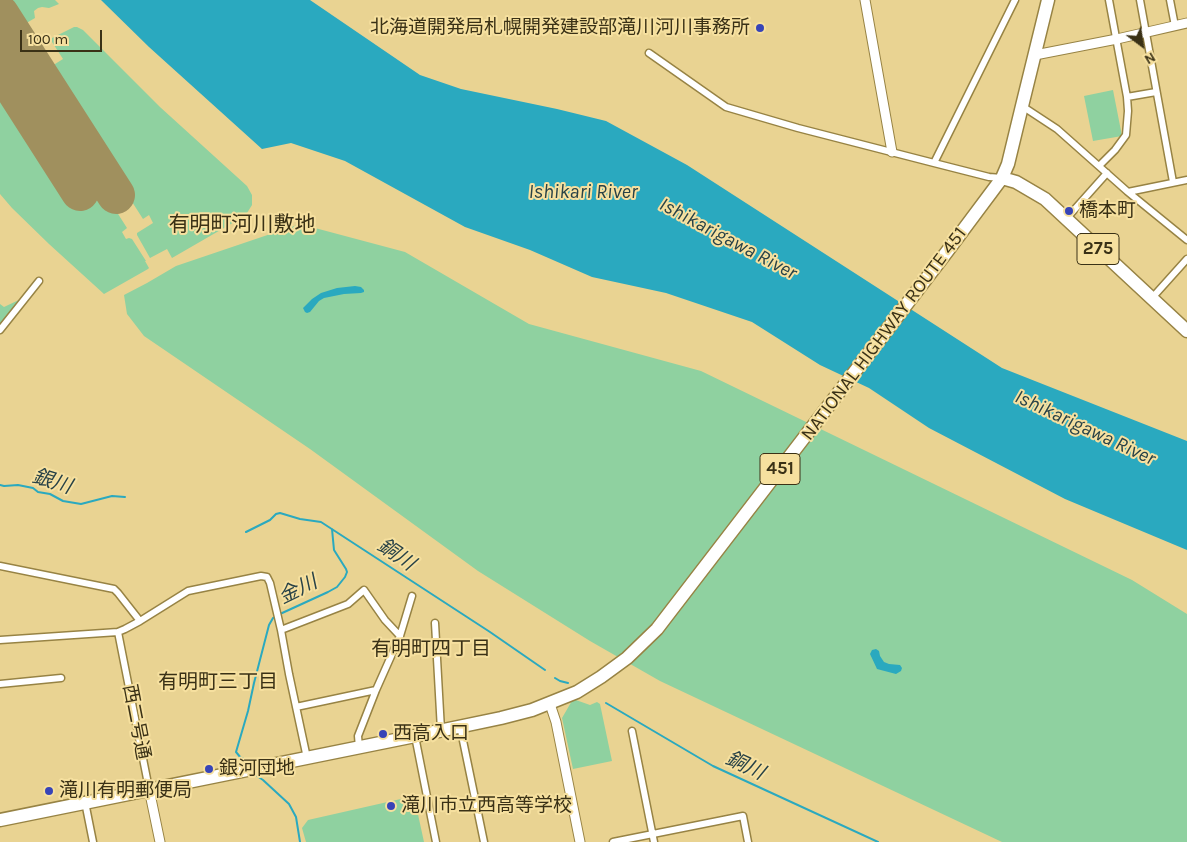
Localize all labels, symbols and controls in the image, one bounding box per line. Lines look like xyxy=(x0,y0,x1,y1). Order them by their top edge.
place label: 北海道開発局札幌開発建設部滝川河川事務所 xyxy=(370,17,750,39)
scale bar xyxy=(22,20,105,52)
north arrow xyxy=(1117,20,1167,70)
marker: 北海道開発局札幌開発建設部滝川河川事務所 xyxy=(754,22,766,34)
text: 100 m xyxy=(28,30,68,48)
text: N xyxy=(1141,48,1159,68)
water label: Ishikari River xyxy=(528,180,638,204)
water label: Ishikarigawa River xyxy=(655,193,801,285)
place label: 橋本町 xyxy=(1079,200,1136,222)
marker: 橋本町 xyxy=(1063,205,1075,217)
district label: 有明町河川敷地 xyxy=(169,212,315,238)
street label: NATIONAL HIGHWAY ROUTE 451 xyxy=(796,223,972,445)
road number: 275 xyxy=(1077,233,1119,264)
water label: Ishikarigawa River xyxy=(1011,385,1159,471)
road number: 451 xyxy=(760,454,800,484)
water label: 銀川 xyxy=(29,465,75,499)
water label: 銅川 xyxy=(373,534,419,576)
water label: 金川 xyxy=(275,570,321,610)
district label: 有明町四丁目 xyxy=(371,637,491,661)
district label: 有明町三丁目 xyxy=(158,670,278,694)
street label: 西二号通 xyxy=(118,683,154,761)
place label: 西高入口 xyxy=(393,723,469,745)
marker: 西高入口 xyxy=(377,728,389,740)
water label: 銅川 xyxy=(722,747,768,785)
place label: 銀河団地 xyxy=(219,758,295,780)
marker: 銀河団地 xyxy=(203,763,215,775)
place label: 滝川有明郵便局 xyxy=(59,780,192,802)
marker: 滝川有明郵便局 xyxy=(43,785,55,797)
place label: 滝川市立西高等学校 xyxy=(401,795,572,817)
marker: 滝川市立西高等学校 xyxy=(385,800,397,812)

